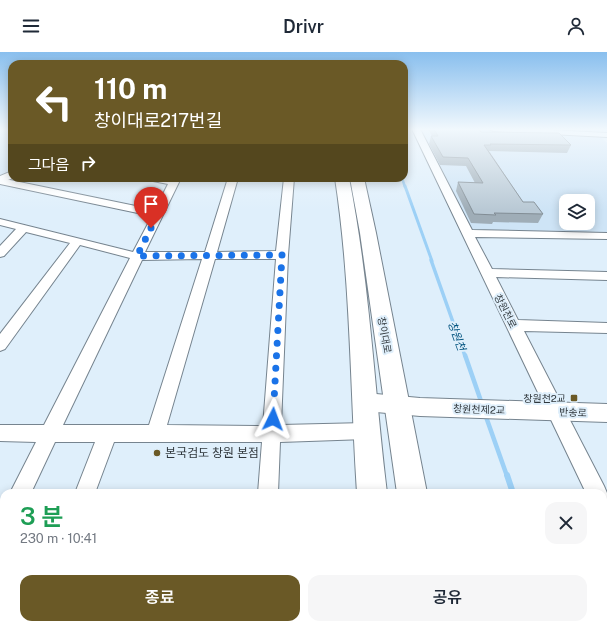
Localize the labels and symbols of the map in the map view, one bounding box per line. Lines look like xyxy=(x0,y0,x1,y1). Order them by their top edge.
pin xyxy=(134,187,168,228)
street label: 창원천로 xyxy=(492,292,520,330)
street label: 창이대로 xyxy=(376,316,394,354)
water label: 창원천 xyxy=(446,320,468,354)
place label: 창원천2교 xyxy=(523,392,566,404)
marker: 창원천2교 xyxy=(569,393,579,403)
position arrow xyxy=(252,398,294,440)
street label: 창원천제2교 xyxy=(453,402,505,416)
street label: 반송로 xyxy=(559,406,587,418)
place label: 본국검도 창원 본점 xyxy=(165,446,259,460)
marker: 본국검도 창원 본점 xyxy=(152,448,162,458)

